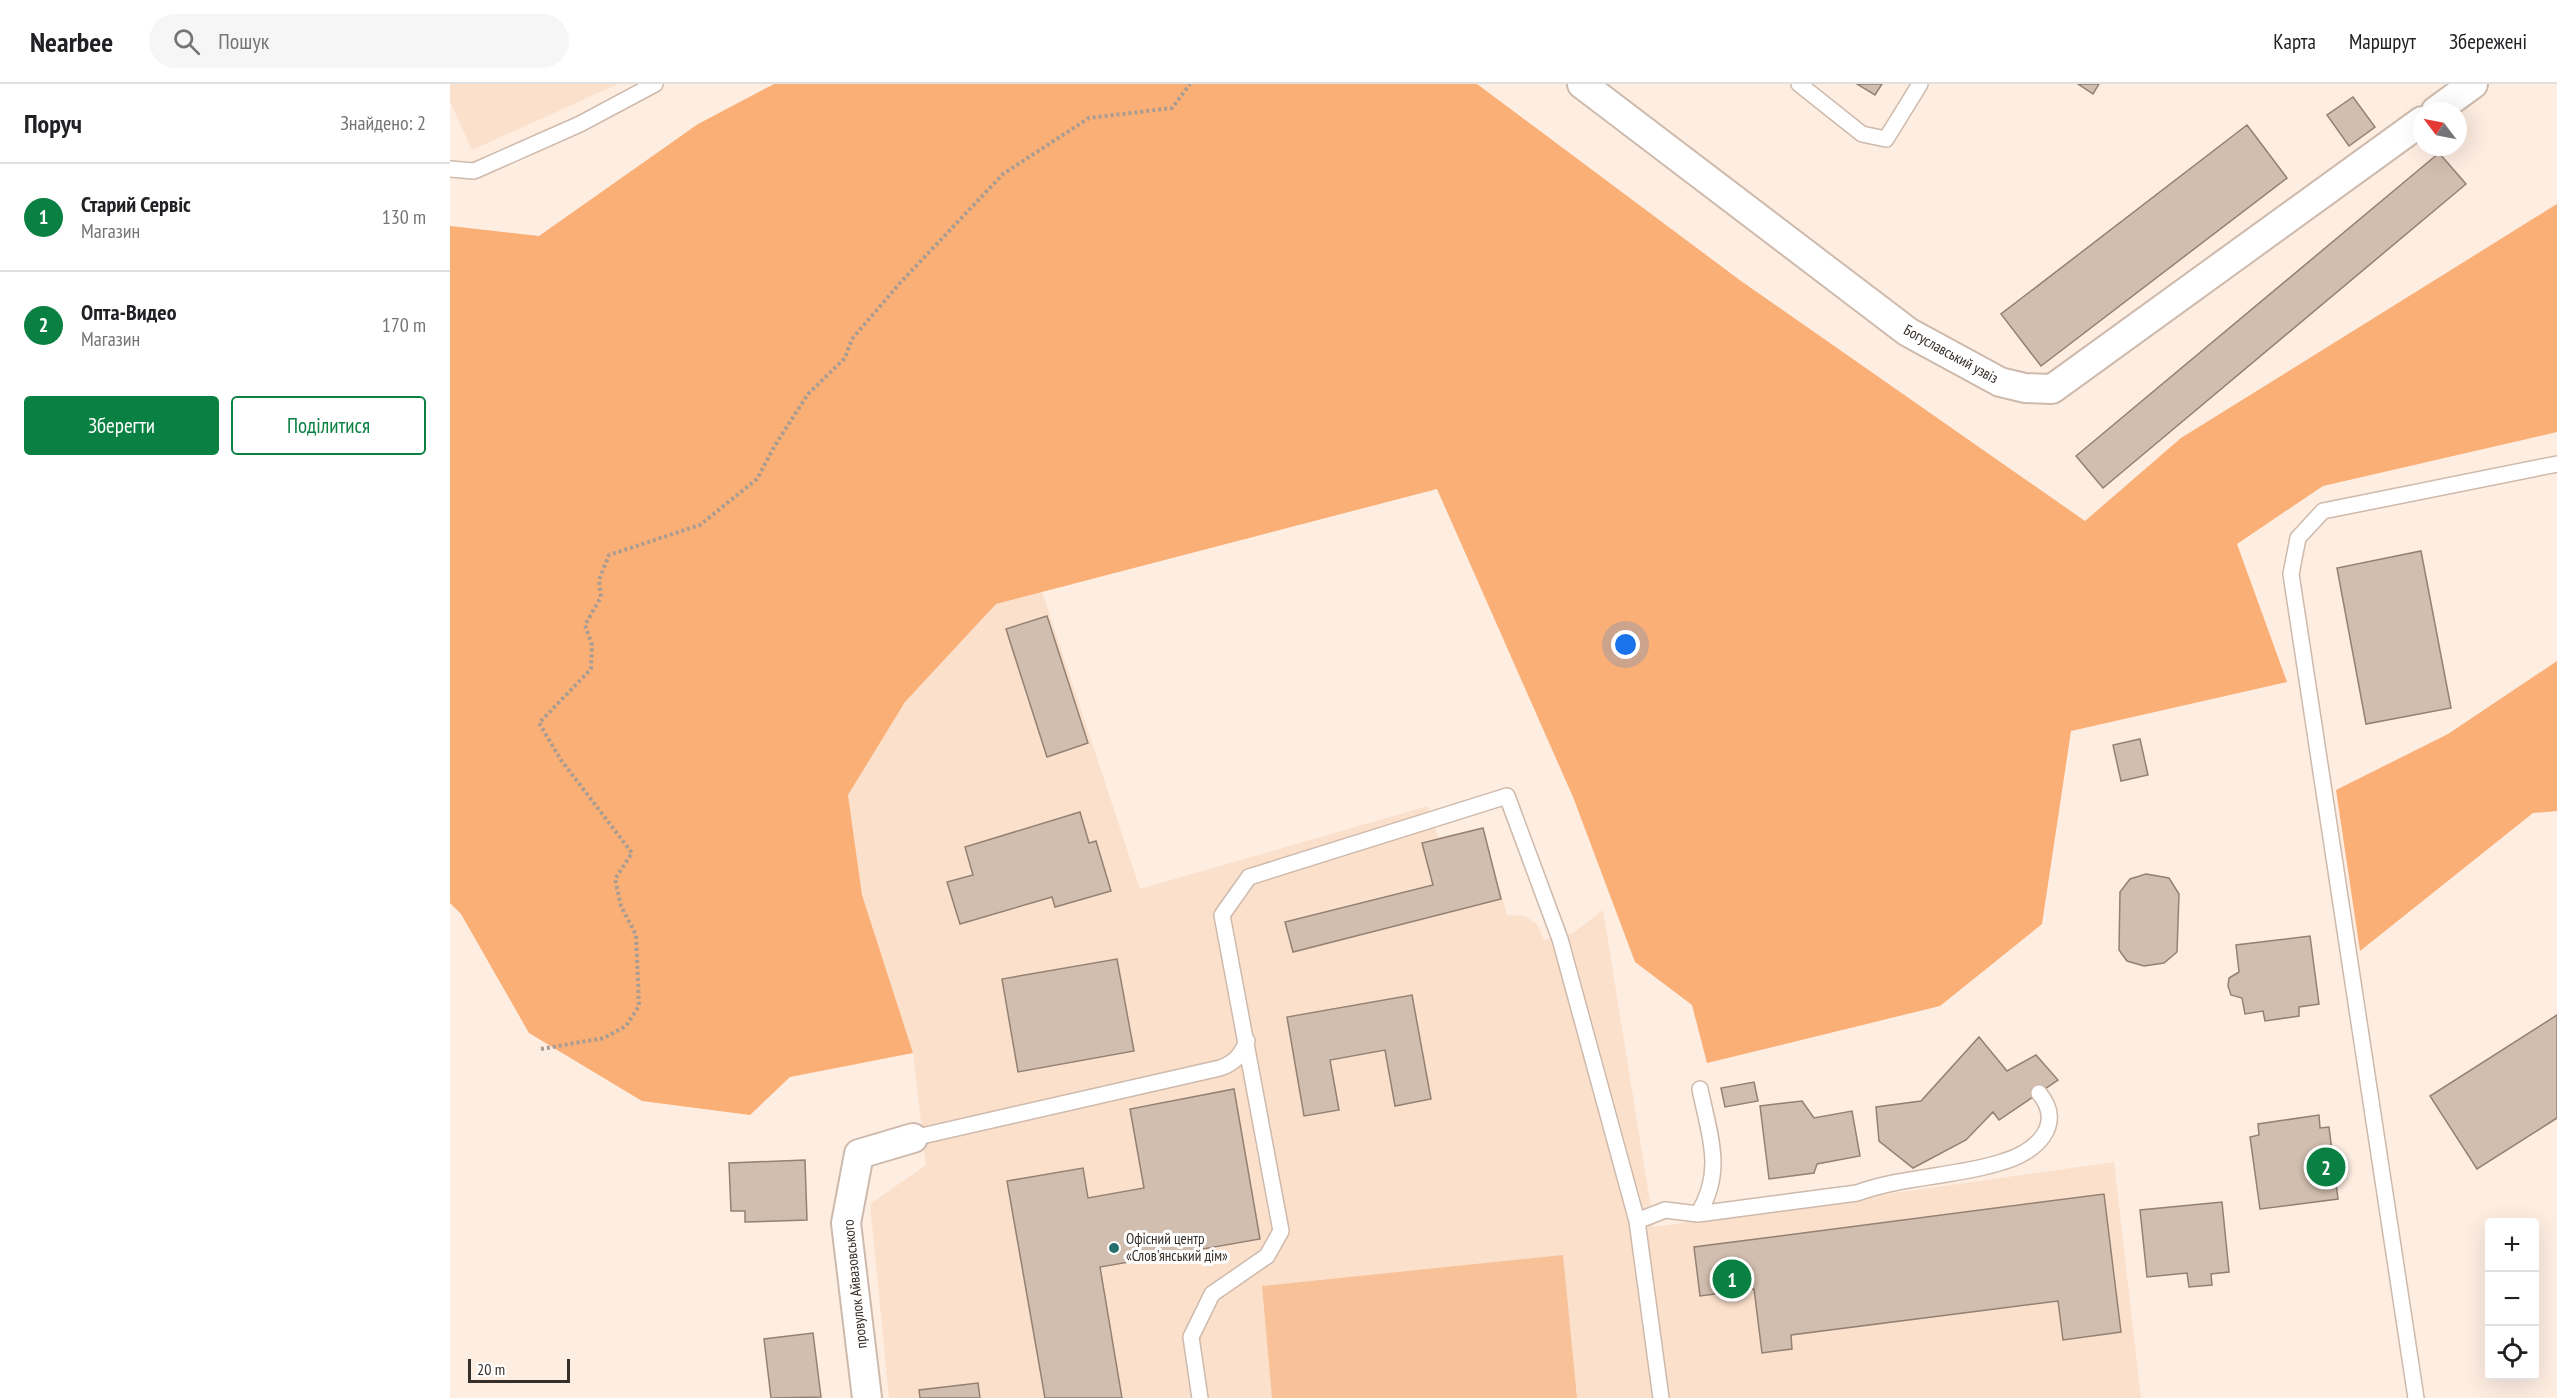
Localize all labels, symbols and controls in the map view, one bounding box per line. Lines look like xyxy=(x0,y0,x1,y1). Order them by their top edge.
search box xyxy=(149,14,569,68)
text: Nearbee xyxy=(30,23,113,60)
icon: search xyxy=(170,25,203,58)
text: Пошук xyxy=(218,27,269,55)
text: Карта xyxy=(2273,28,2316,55)
text: Маршрут xyxy=(2349,28,2416,55)
text: Збережені xyxy=(2449,28,2527,55)
north arrow xyxy=(2413,102,2467,156)
text: Поруч xyxy=(24,107,82,140)
text: Знайдено: 2 xyxy=(340,110,426,136)
text: Старий Сервіс xyxy=(81,190,191,218)
text: 1 xyxy=(39,204,48,230)
text: 130 m xyxy=(382,204,426,230)
text: Магазин xyxy=(81,218,140,244)
text: Опта-Видео xyxy=(81,298,176,326)
text: 2 xyxy=(39,312,48,338)
text: 170 m xyxy=(382,312,426,338)
street label: Богуславський узвіз xyxy=(1901,320,2002,387)
text: Магазин xyxy=(81,326,140,352)
button: Зберегти xyxy=(24,396,219,455)
button: Поділитися xyxy=(231,396,426,455)
your location xyxy=(1611,630,1640,659)
pin: 2 xyxy=(2306,1144,2346,1190)
map controls xyxy=(2485,1218,2539,1380)
button: + xyxy=(2485,1218,2539,1272)
street label: провулок Айвазовського xyxy=(838,1219,871,1349)
place label: Офісний центр «Слов'янський дім» xyxy=(1126,1229,1228,1265)
marker: Офісний центр «Слов'янський дім» xyxy=(1107,1241,1121,1255)
pin: 1 xyxy=(1712,1256,1752,1302)
button: − xyxy=(2485,1272,2539,1326)
button: locate xyxy=(2485,1326,2539,1380)
scale bar xyxy=(468,1356,570,1384)
text: 20 m xyxy=(477,1359,505,1379)

